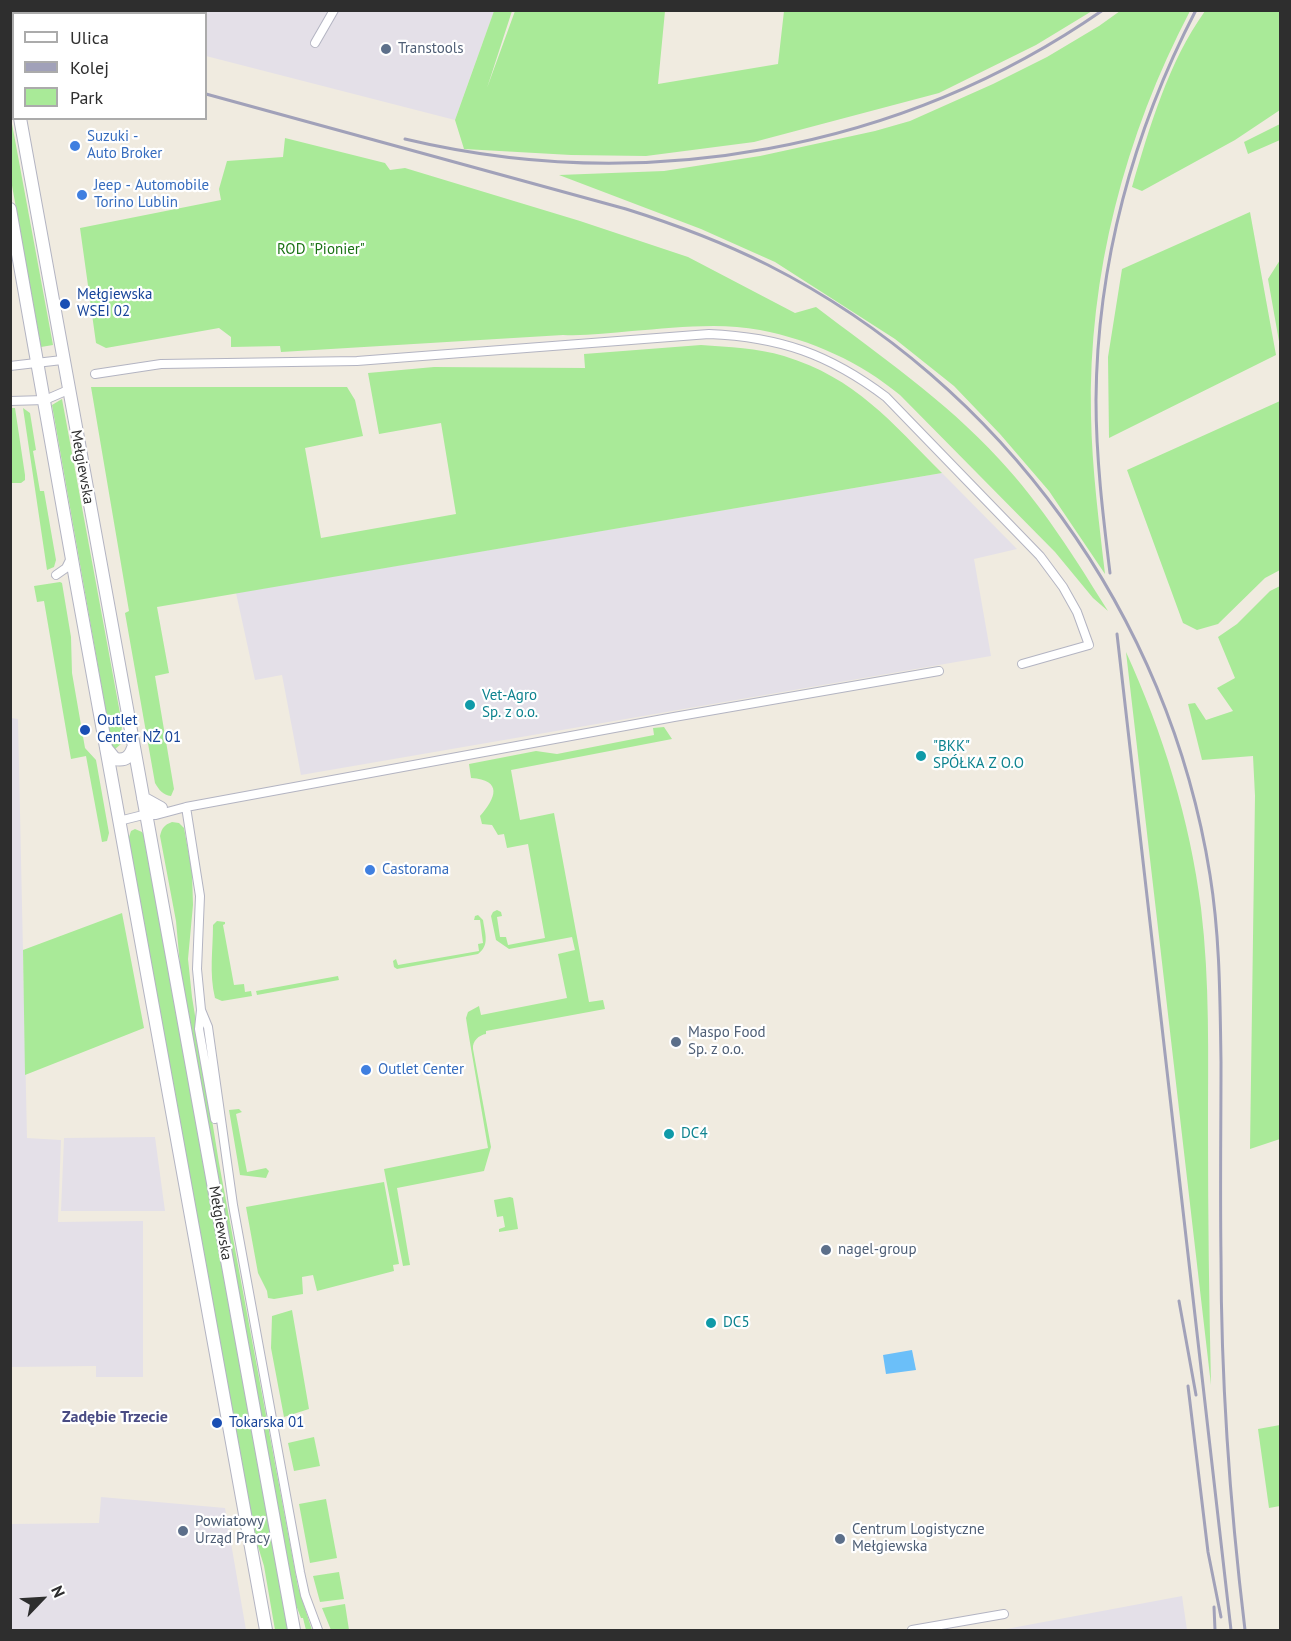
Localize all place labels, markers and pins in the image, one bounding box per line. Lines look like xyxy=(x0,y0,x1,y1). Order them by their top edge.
place label: Transtools xyxy=(398,40,464,58)
marker: Transtools xyxy=(379,42,393,56)
place label: Suzuki - Auto Broker xyxy=(87,128,162,163)
marker: Suzuki - Auto Broker xyxy=(68,139,82,153)
place label: Jeep - Automobile Torino Lublin xyxy=(94,177,209,212)
marker: Jeep - Automobile Torino Lublin xyxy=(75,188,89,202)
place label: Mełgiewska WSEI 02 xyxy=(77,286,152,321)
marker: Mełgiewska WSEI 02 xyxy=(58,297,72,311)
place label: Vet-Agro Sp. z o.o. xyxy=(482,687,538,722)
marker: Vet-Agro Sp. z o.o. xyxy=(463,698,477,712)
place label: Outlet Center NŻ 01 xyxy=(97,712,181,747)
marker: Outlet Center NŻ 01 xyxy=(78,723,92,737)
place label: "BKK" SPÓŁKA Z O.O xyxy=(933,738,1024,773)
marker: "BKK" SPÓŁKA Z O.O xyxy=(914,749,928,763)
place label: Castorama xyxy=(382,861,449,879)
marker: Castorama xyxy=(363,863,377,877)
place label: Maspo Food Sp. z o.o. xyxy=(688,1024,766,1059)
marker: Maspo Food Sp. z o.o. xyxy=(669,1035,683,1049)
place label: Outlet Center xyxy=(378,1061,464,1079)
marker: Outlet Center xyxy=(359,1063,373,1077)
place label: DC4 xyxy=(681,1125,708,1143)
marker: DC4 xyxy=(662,1127,676,1141)
place label: nagel-group xyxy=(838,1241,916,1259)
marker: nagel-group xyxy=(819,1243,833,1257)
place label: DC5 xyxy=(723,1314,750,1332)
marker: DC5 xyxy=(704,1316,718,1330)
place label: Tokarska 01 xyxy=(229,1414,304,1432)
marker: Tokarska 01 xyxy=(210,1416,224,1430)
place label: Powiatowy Urząd Pracy xyxy=(195,1513,270,1548)
place label: Centrum Logistyczne Mełgiewska xyxy=(852,1521,985,1556)
marker: Powiatowy Urząd Pracy xyxy=(176,1524,190,1538)
marker: Centrum Logistyczne Mełgiewska xyxy=(833,1532,847,1546)

